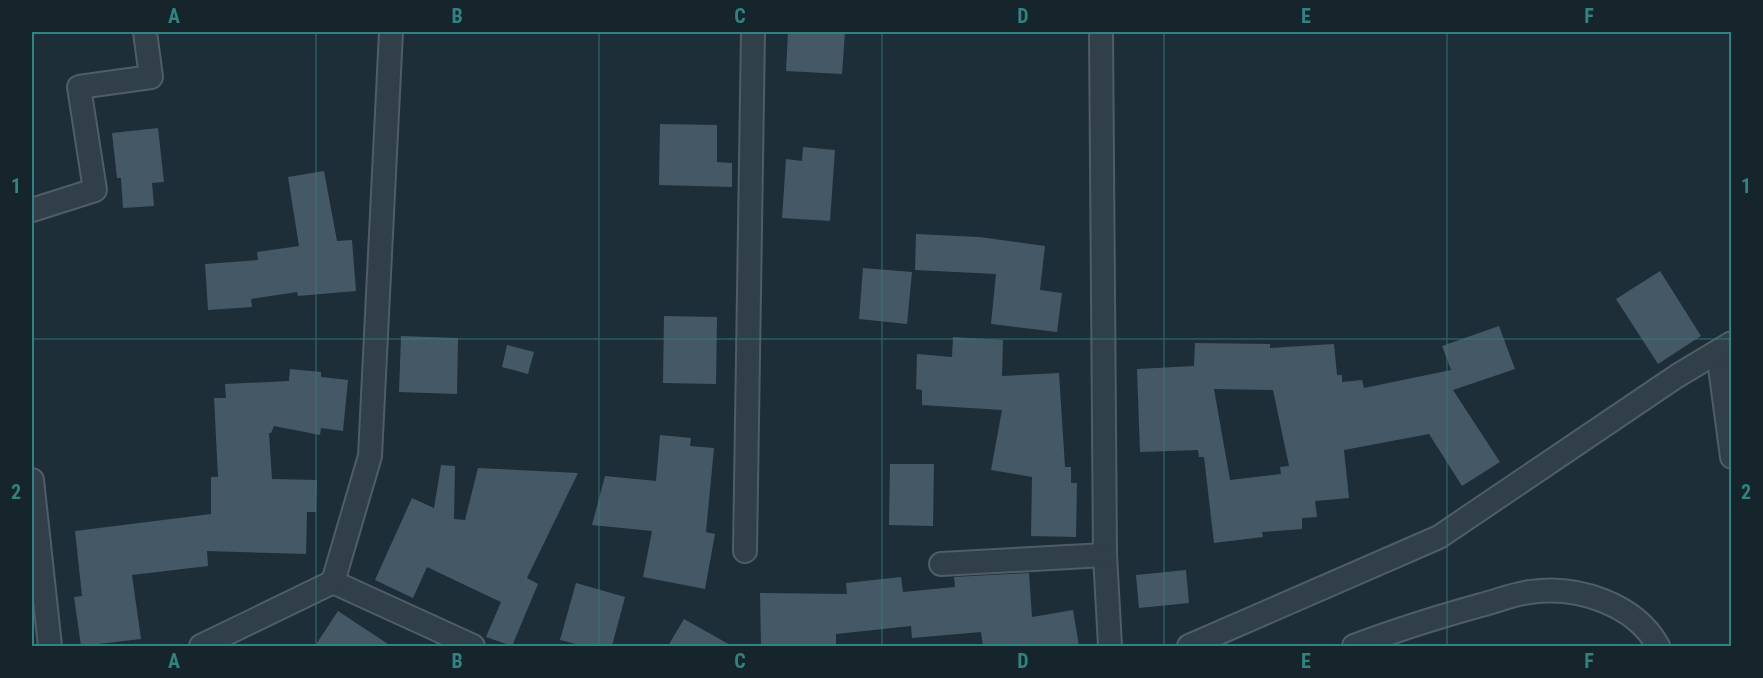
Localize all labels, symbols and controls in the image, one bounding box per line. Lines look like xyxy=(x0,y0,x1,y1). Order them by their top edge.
text: A xyxy=(168,4,180,28)
text: B xyxy=(451,4,463,28)
text: C xyxy=(734,4,746,28)
text: D xyxy=(1017,4,1029,28)
text: E xyxy=(1301,4,1311,28)
text: F xyxy=(1584,4,1594,28)
text: 1 xyxy=(11,174,21,198)
text: 1 xyxy=(1741,174,1751,198)
text: 2 xyxy=(11,480,21,504)
text: 2 xyxy=(1741,480,1751,504)
text: A xyxy=(168,649,180,673)
text: B xyxy=(451,649,463,673)
text: C xyxy=(734,649,746,673)
text: D xyxy=(1017,649,1029,673)
text: E xyxy=(1301,649,1311,673)
text: F xyxy=(1584,649,1594,673)

